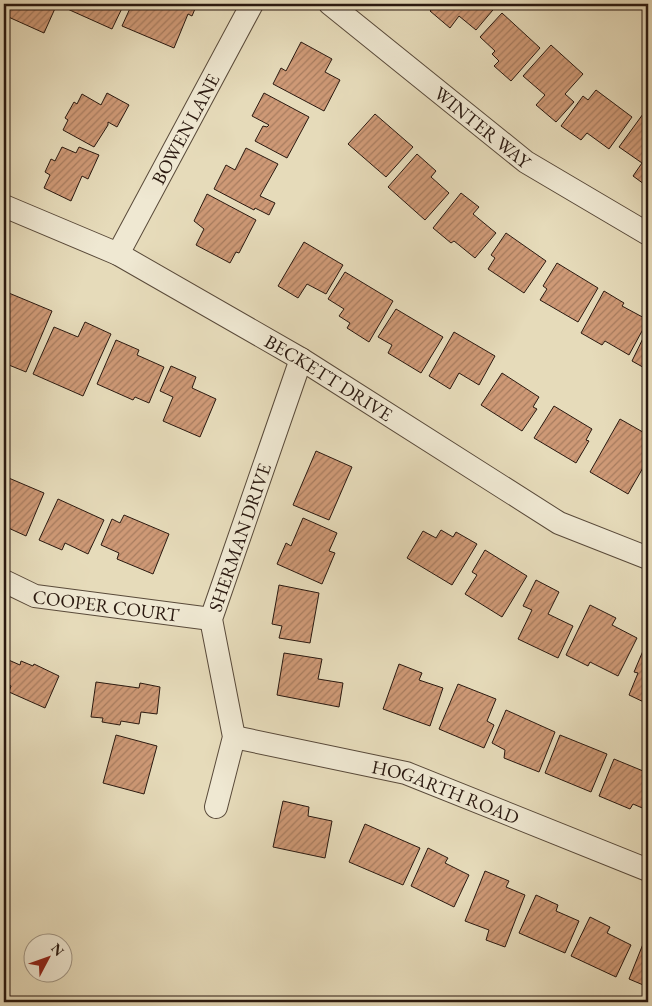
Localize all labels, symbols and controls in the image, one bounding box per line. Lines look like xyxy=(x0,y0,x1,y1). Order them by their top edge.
street label: BOWEN LANE xyxy=(146,69,226,189)
street label: WINTER WAY xyxy=(429,81,537,175)
street label: BECKETT DRIVE xyxy=(260,329,397,427)
street label: SHERMAN DRIVE xyxy=(203,460,277,615)
street label: COOPER COURT xyxy=(31,584,181,628)
street label: HOGARTH ROAD xyxy=(370,754,523,830)
north arrow xyxy=(22,934,72,984)
text: N xyxy=(47,939,69,960)

